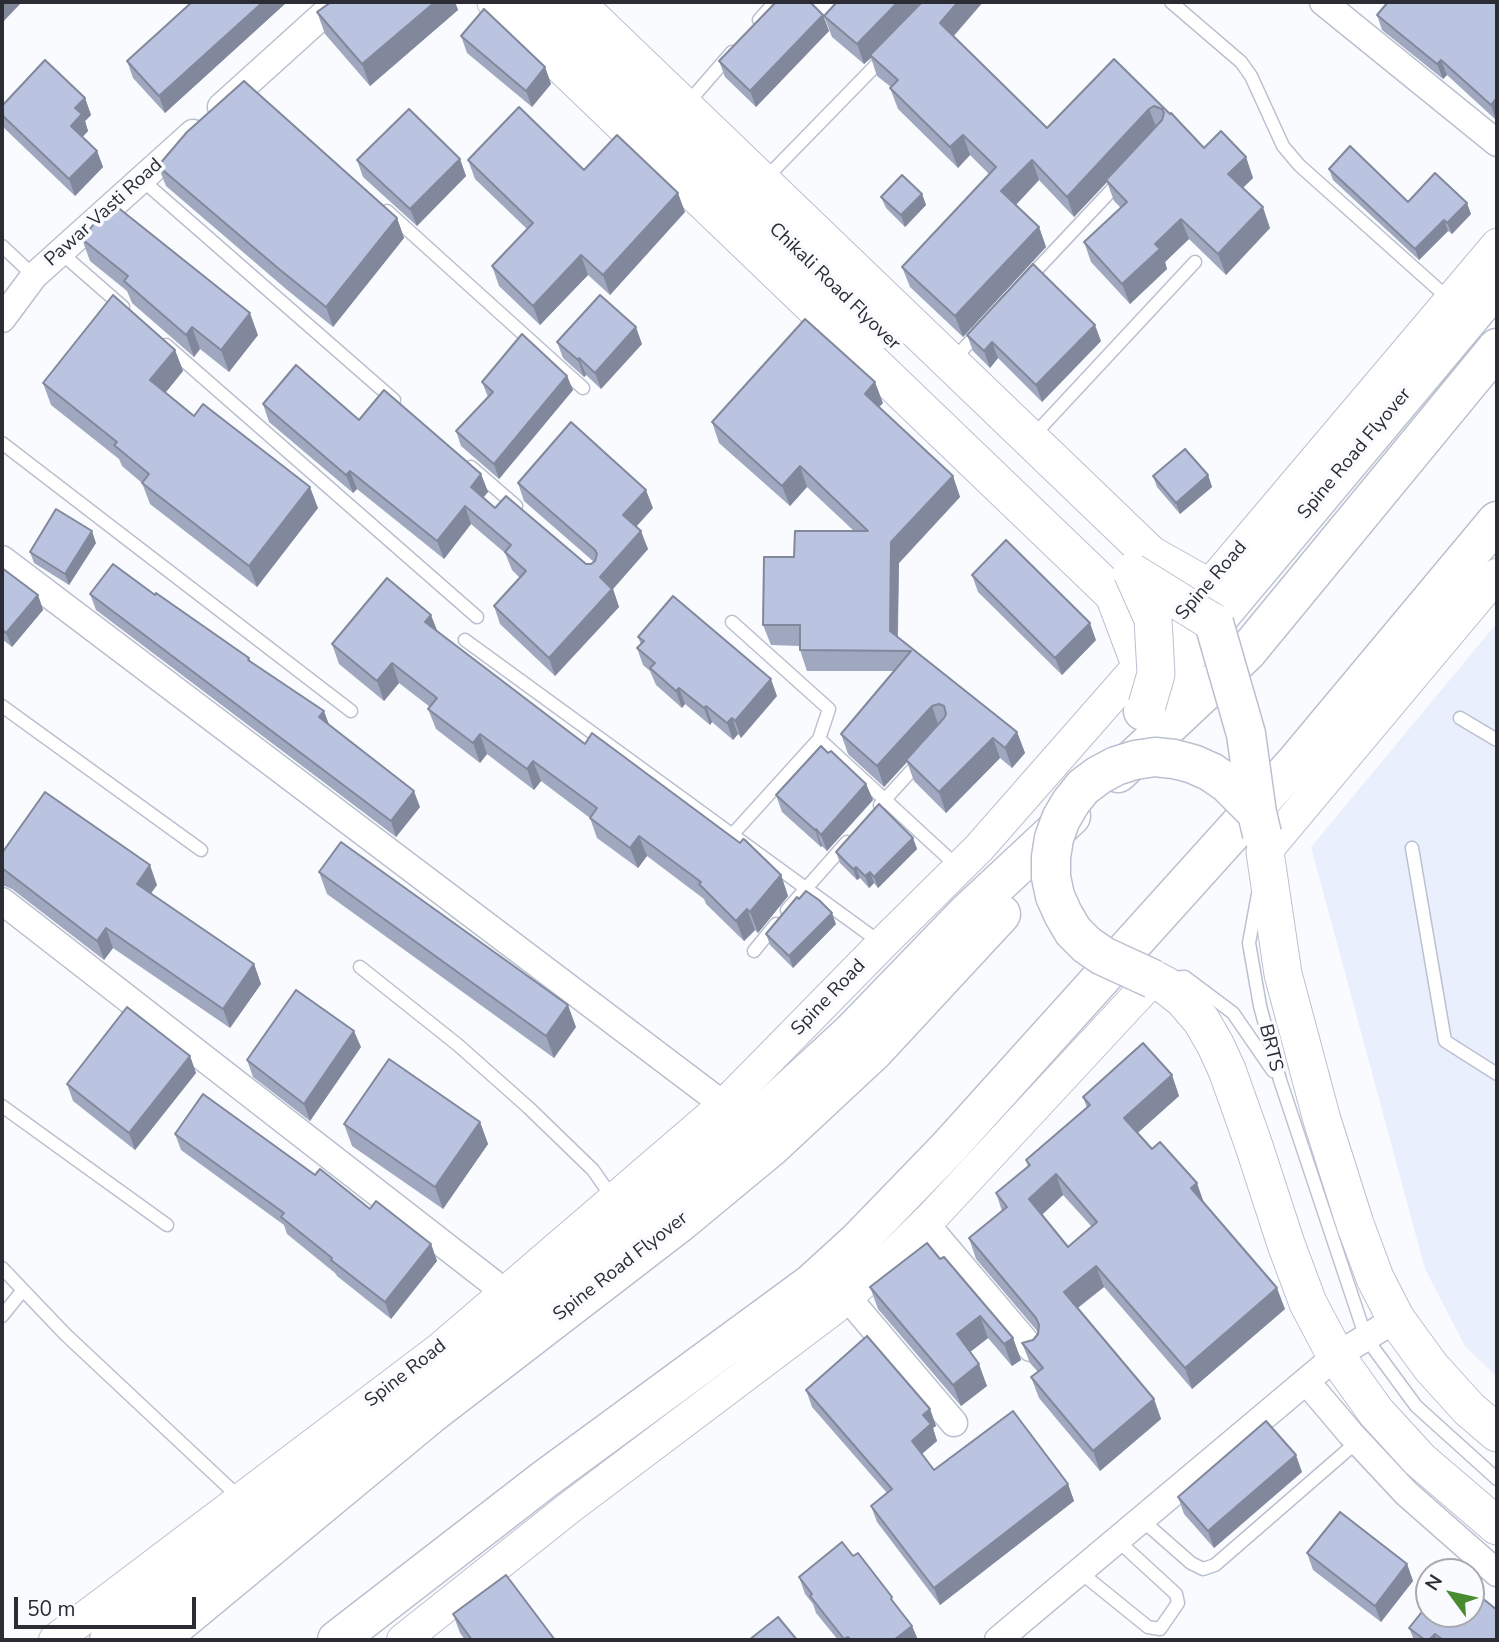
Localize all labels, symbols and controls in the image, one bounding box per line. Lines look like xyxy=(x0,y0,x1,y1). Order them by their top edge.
street label: Pawar Vasti Road xyxy=(41,154,167,272)
street label: Chikali Road Flyover xyxy=(764,218,904,356)
street label: Spine Road Flyover xyxy=(1293,384,1417,524)
street label: Spine Road xyxy=(1172,537,1252,625)
street label: Spine Road xyxy=(787,955,871,1041)
street label: BRTS xyxy=(1253,1022,1287,1074)
street label: Spine Road Flyover xyxy=(549,1207,693,1327)
street label: Spine Road xyxy=(361,1335,451,1413)
north arrow xyxy=(1415,1558,1485,1628)
text: N xyxy=(1419,1570,1449,1596)
scale bar xyxy=(18,1582,200,1626)
text: 50 m xyxy=(27,1595,76,1623)

